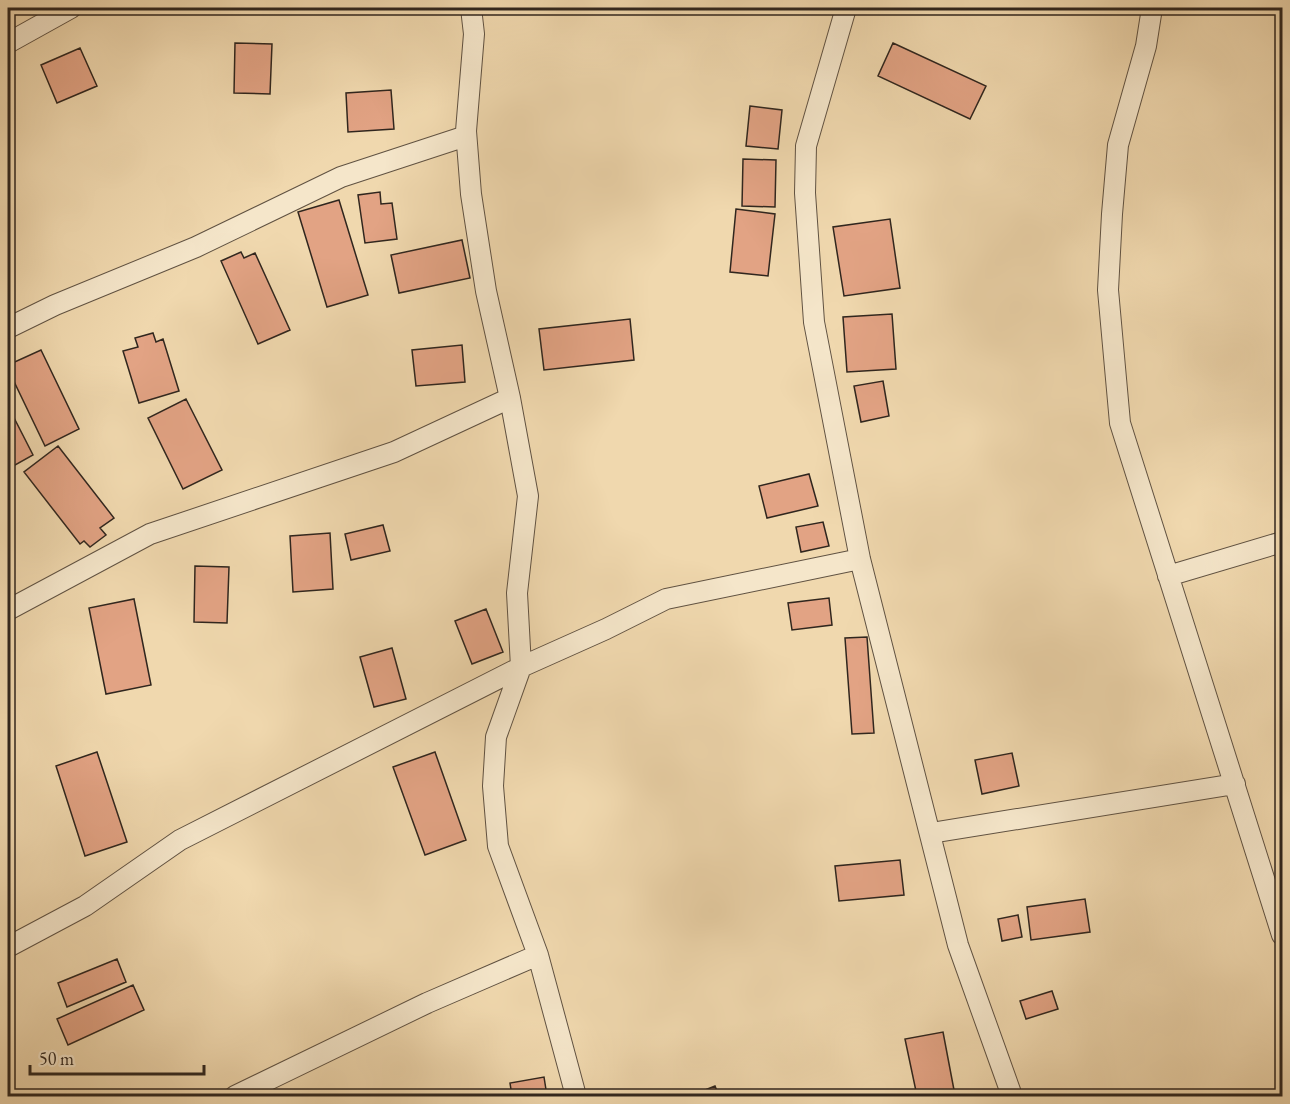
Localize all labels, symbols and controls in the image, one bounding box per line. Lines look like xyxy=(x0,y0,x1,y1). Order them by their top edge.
scale bar xyxy=(30,1038,204,1076)
text: 50 m xyxy=(39,1047,74,1070)

